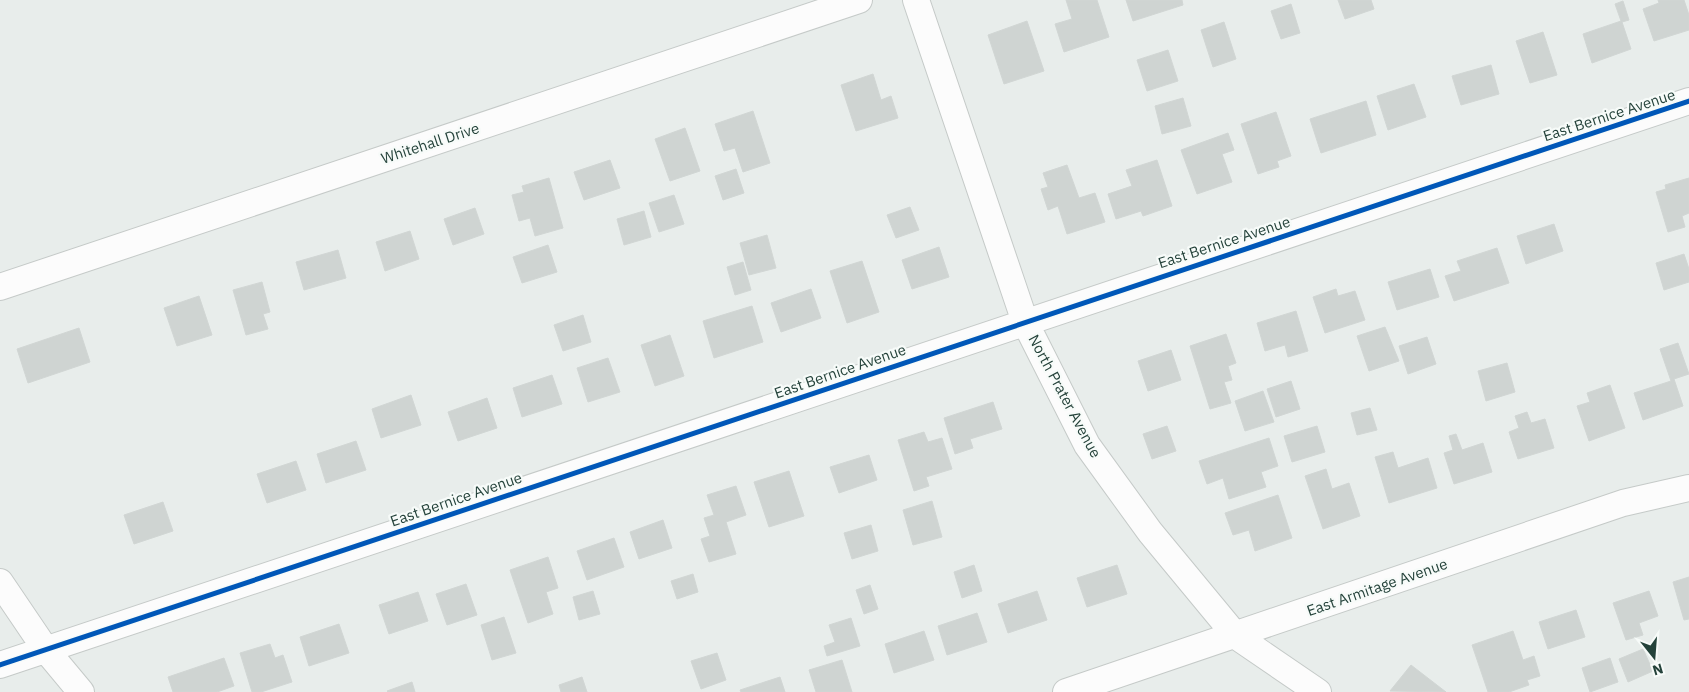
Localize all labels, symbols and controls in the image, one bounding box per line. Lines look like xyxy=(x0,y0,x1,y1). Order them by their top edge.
street label: East Bernice Avenue xyxy=(1540,85,1678,145)
street label: Whitehall Drive xyxy=(379,118,481,168)
street label: East Bernice Avenue xyxy=(1155,212,1293,272)
street label: North Prater Avenue xyxy=(1024,331,1106,461)
street label: East Bernice Avenue xyxy=(772,340,908,402)
street label: East Bernice Avenue xyxy=(388,468,524,530)
street label: East Armitage Avenue xyxy=(1304,554,1450,620)
north arrow xyxy=(1629,632,1679,682)
text: N xyxy=(1650,659,1665,680)

